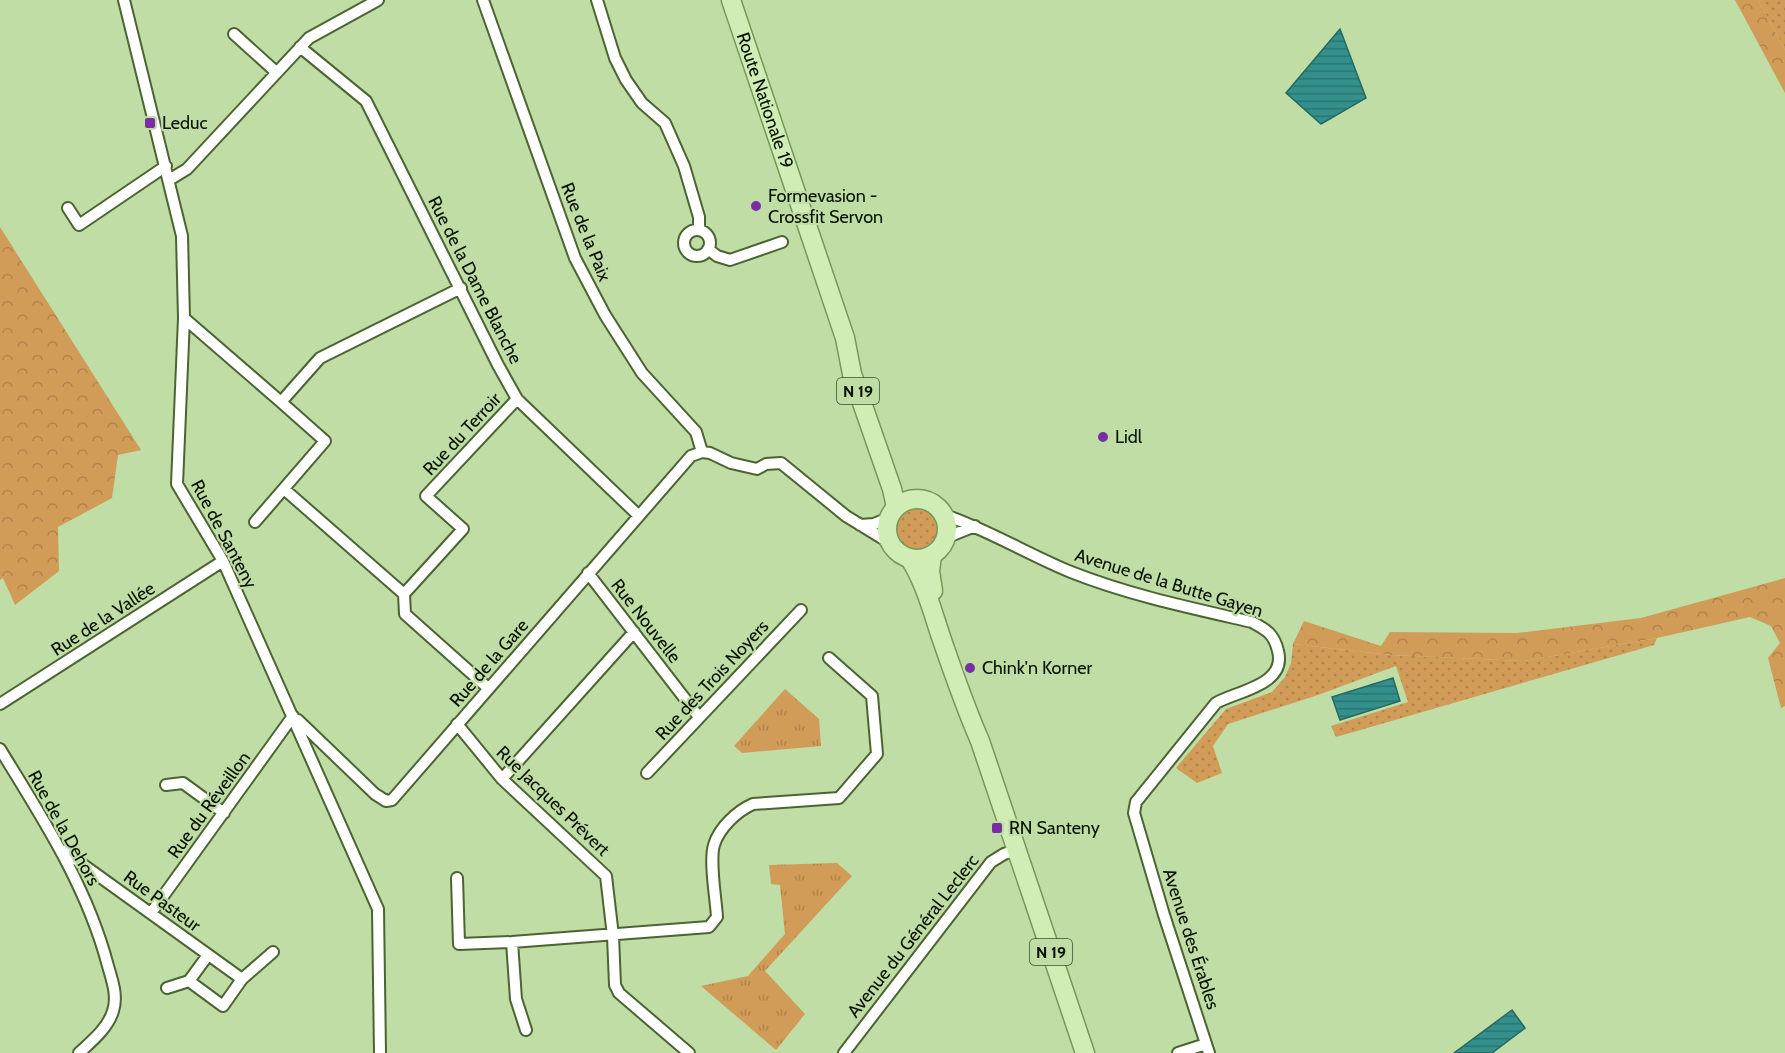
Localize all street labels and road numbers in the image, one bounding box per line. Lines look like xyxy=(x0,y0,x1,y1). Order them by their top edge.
street label: Route Nationale 19 xyxy=(732,30,798,171)
street label: Rue de la Paix xyxy=(556,179,616,285)
street label: Rue de la Dame Blanche xyxy=(423,193,527,367)
road number: N 19 xyxy=(837,378,879,404)
street label: Rue du Terroir xyxy=(418,388,506,480)
street label: Rue de Santeny xyxy=(186,476,262,592)
street label: Avenue de la Butte Gayen xyxy=(1072,544,1266,622)
street label: Rue Nouvelle xyxy=(606,575,686,667)
street label: Rue de la Vallée xyxy=(47,577,159,661)
street label: Rue de la Gare xyxy=(445,615,533,711)
street label: Rue des Trois Noyers xyxy=(651,615,773,745)
street label: Rue Jacques Prévert xyxy=(492,741,614,861)
street label: Rue du Réveillon xyxy=(163,747,255,863)
street label: Rue de la Dehors xyxy=(23,766,105,890)
street label: Avenue du Général Leclerc xyxy=(843,850,983,1022)
street label: Rue Pasteur xyxy=(119,866,205,936)
street label: Avenue des Érables xyxy=(1158,866,1224,1012)
road number: N 19 xyxy=(1030,939,1072,965)

